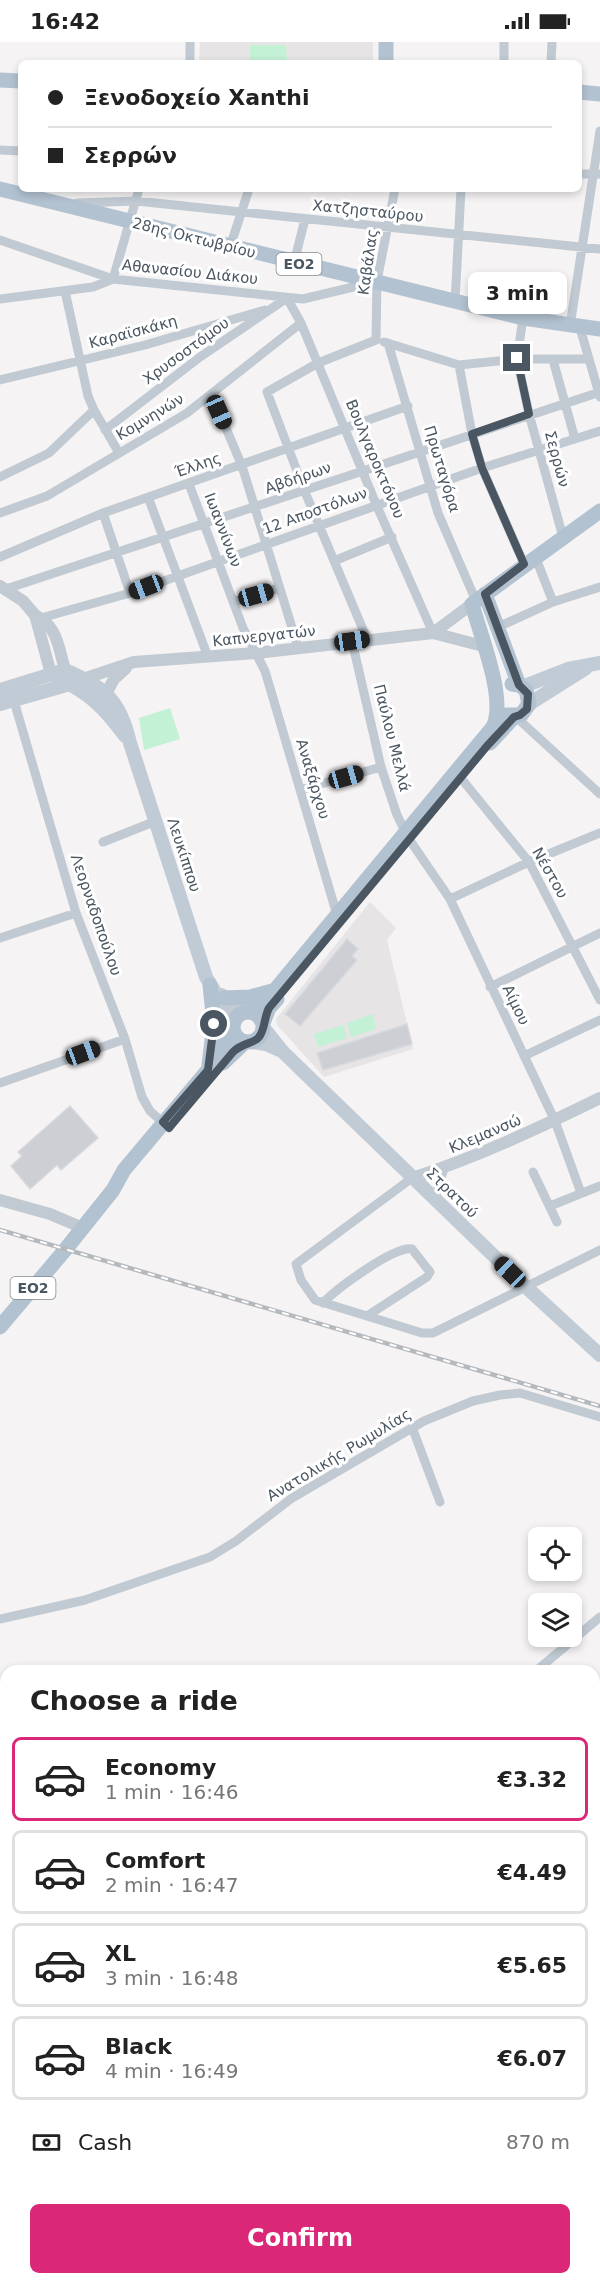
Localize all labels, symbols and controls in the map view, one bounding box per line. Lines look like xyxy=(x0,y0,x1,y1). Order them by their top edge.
text: 16:42 xyxy=(30,9,100,34)
text: Ξενοδοχείο Xanthi xyxy=(84,85,309,110)
text: Σερρών xyxy=(84,143,177,168)
street label: Χατζησταύρου xyxy=(312,196,424,226)
street label: 28ης Οκτωβρίου xyxy=(130,214,258,262)
street label: Καβάλας xyxy=(354,228,382,296)
road number: ΕΟ2 xyxy=(276,253,322,275)
street label: Αθανασίου Διάκου xyxy=(121,256,259,288)
callout: 3 min xyxy=(468,271,566,313)
text: 3 min xyxy=(486,281,549,305)
street label: Καραϊσκάκη xyxy=(87,312,179,352)
street label: Χρυσοστόμου xyxy=(139,314,233,388)
route end xyxy=(503,344,530,371)
street label: Κομνηνών xyxy=(113,390,187,444)
car xyxy=(203,392,235,432)
street label: Βουλγαροκτόνου xyxy=(342,397,408,521)
street label: Πρωταγόρα xyxy=(420,423,464,515)
street label: Σερρών xyxy=(541,429,573,489)
street label: Έλλης xyxy=(172,449,223,482)
street label: Αβδήρων xyxy=(262,458,334,498)
street label: 12 Αποστόλων xyxy=(260,484,370,538)
street label: Ιωαννίνων xyxy=(201,490,245,570)
car xyxy=(126,572,166,602)
car xyxy=(236,581,276,609)
street label: Καπνεργατών xyxy=(212,622,316,650)
car xyxy=(333,630,371,652)
street label: Παύλου Μελλά xyxy=(370,682,414,794)
street label: Αναξάρχου xyxy=(292,737,334,821)
car xyxy=(326,763,366,791)
street label: Λευκίππου xyxy=(164,816,204,894)
street label: Νέστου xyxy=(528,844,572,902)
street label: Λεορναδοπούλου xyxy=(67,852,125,978)
street label: Αίμου xyxy=(499,982,533,1028)
route start xyxy=(200,1010,227,1037)
car xyxy=(63,1038,103,1068)
street label: Κλεμανσώ xyxy=(446,1111,524,1157)
street label: Στρατού xyxy=(422,1164,482,1222)
car xyxy=(491,1253,529,1291)
road number: ΕΟ2 xyxy=(10,1277,56,1299)
street label: Ανατολικής Ρωμυλίας xyxy=(264,1405,414,1505)
map controls xyxy=(528,1527,582,1647)
button: locate xyxy=(528,1527,582,1581)
button: layers xyxy=(528,1593,582,1647)
text: Choose a ride xyxy=(30,1685,238,1716)
icon: car xyxy=(33,1752,87,1806)
text: Economy xyxy=(105,1755,216,1780)
text: €3.32 xyxy=(497,1767,567,1792)
text: 1 min · 16:46 xyxy=(105,1780,239,1804)
icon: car xyxy=(33,1845,87,1899)
text: Comfort xyxy=(105,1848,205,1873)
text: €4.49 xyxy=(497,1860,567,1885)
text: 2 min · 16:47 xyxy=(105,1873,239,1897)
icon: car xyxy=(33,1938,87,1992)
text: XL xyxy=(105,1941,136,1966)
text: €5.65 xyxy=(497,1953,567,1978)
text: 3 min · 16:48 xyxy=(105,1966,239,1990)
icon: car xyxy=(33,2031,87,2085)
text: Black xyxy=(105,2034,172,2059)
text: €6.07 xyxy=(497,2046,567,2071)
text: 4 min · 16:49 xyxy=(105,2059,239,2083)
icon: cash xyxy=(30,2126,63,2159)
text: Cash xyxy=(78,2130,132,2155)
text: 870 m xyxy=(506,2130,570,2154)
button: Confirm xyxy=(30,2204,570,2273)

